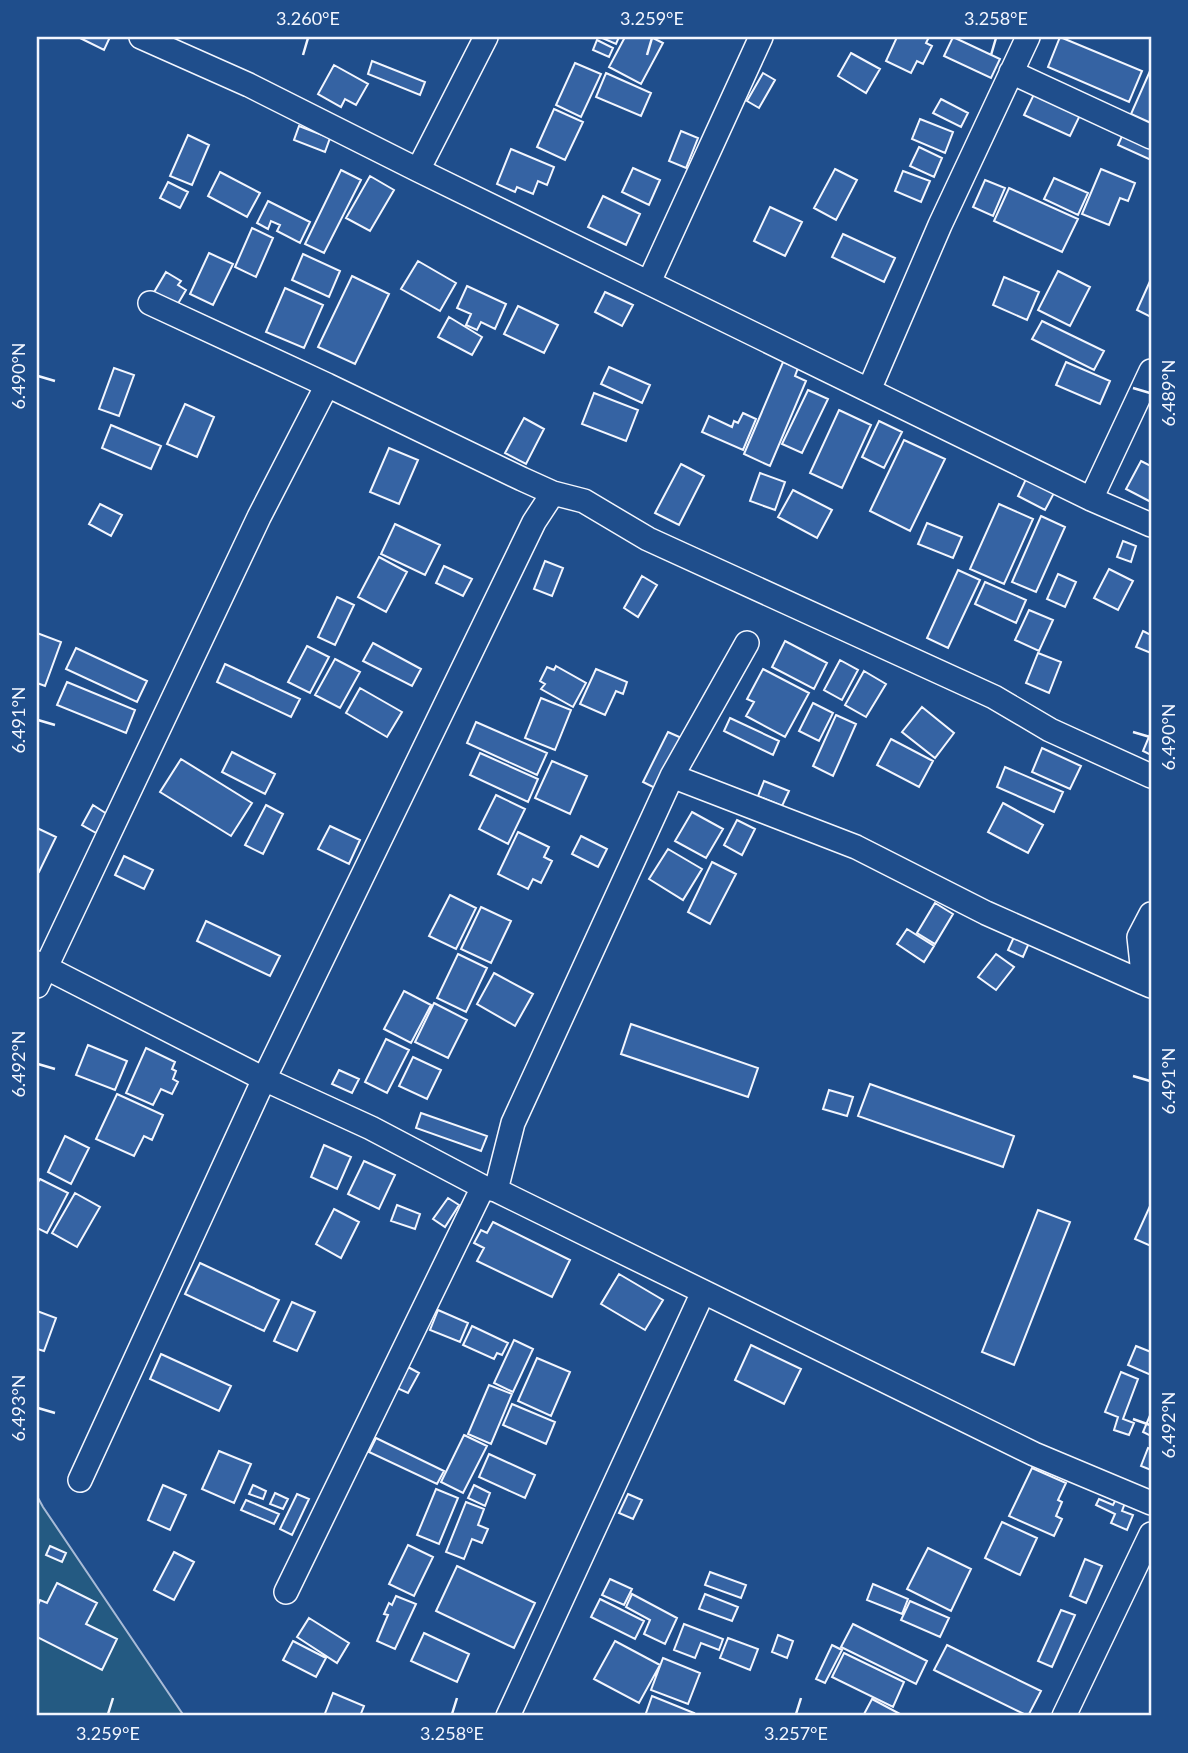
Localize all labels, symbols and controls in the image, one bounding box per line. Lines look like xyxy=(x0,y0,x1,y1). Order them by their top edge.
text: 3.260°E xyxy=(276,7,340,29)
text: 3.259°E xyxy=(620,7,684,29)
text: 3.258°E xyxy=(964,7,1028,29)
text: 6.490°N xyxy=(7,342,29,410)
text: 6.489°N xyxy=(1157,359,1179,427)
text: 6.491°N xyxy=(7,686,29,754)
text: 6.490°N xyxy=(1157,703,1179,771)
text: 6.492°N xyxy=(7,1030,29,1098)
text: 6.491°N xyxy=(1157,1047,1179,1115)
text: 6.493°N xyxy=(7,1374,29,1442)
text: 6.492°N xyxy=(1157,1391,1179,1459)
text: 3.259°E xyxy=(76,1722,140,1744)
text: 3.258°E xyxy=(420,1722,484,1744)
text: 3.257°E xyxy=(764,1722,828,1744)

